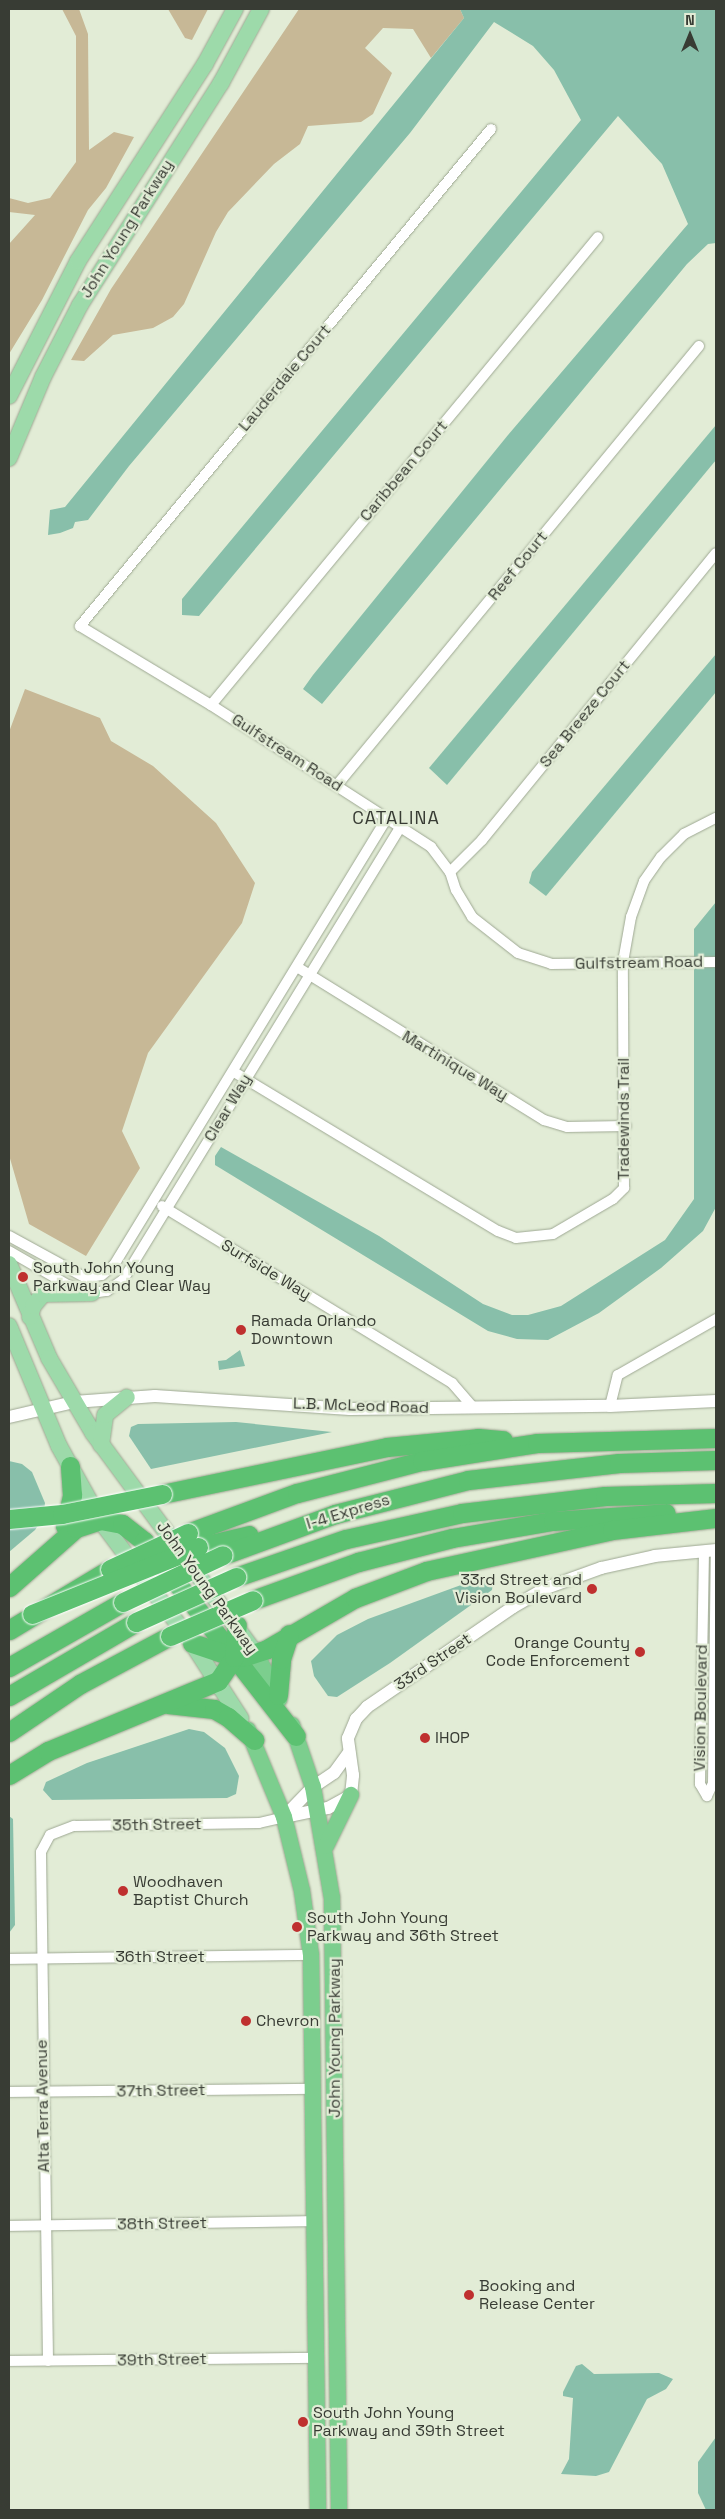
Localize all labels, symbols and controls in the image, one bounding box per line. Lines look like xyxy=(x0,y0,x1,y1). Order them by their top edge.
north arrow xyxy=(665,10,715,60)
text: N xyxy=(685,11,695,29)
street label: John Young Parkway xyxy=(77,156,177,302)
street label: Lauderdale Court xyxy=(235,321,335,435)
street label: Caribbean Court xyxy=(356,417,452,525)
street label: Reef Court xyxy=(484,528,552,604)
street label: Sea Breeze Court xyxy=(536,656,634,772)
street label: Gulfstream Road xyxy=(228,710,346,796)
district label: CATALINA xyxy=(351,807,441,829)
street label: Gulfstream Road xyxy=(575,952,703,974)
street label: Martinique Way xyxy=(398,1027,512,1105)
street label: Tradewinds Trail xyxy=(614,1058,634,1180)
street label: Clear Way xyxy=(200,1071,256,1145)
street label: Surfside Way xyxy=(218,1236,314,1304)
place label: South John Young Parkway and Clear Way xyxy=(33,1258,211,1296)
marker: South John Young Parkway and Clear Way xyxy=(17,1271,29,1283)
place label: Ramada Orlando Downtown xyxy=(251,1311,377,1349)
marker: Ramada Orlando Downtown xyxy=(235,1324,247,1336)
street label: L.B. McLeod Road xyxy=(292,1394,430,1418)
street label: I-4 Express xyxy=(304,1490,392,1534)
street label: John Young Parkway xyxy=(152,1518,262,1658)
place label: 33rd Street and Vision Boulevard xyxy=(455,1570,582,1608)
marker: 33rd Street and Vision Boulevard xyxy=(586,1583,598,1595)
street label: 33rd Street xyxy=(391,1629,475,1695)
place label: Orange County Code Enforcement xyxy=(486,1633,630,1671)
street label: Vision Boulevard xyxy=(690,1644,712,1772)
marker: Orange County Code Enforcement xyxy=(634,1646,646,1658)
place label: IHOP xyxy=(435,1728,470,1748)
marker: IHOP xyxy=(419,1732,431,1744)
street label: 35th Street xyxy=(112,1815,202,1835)
place label: Woodhaven Baptist Church xyxy=(133,1872,249,1910)
marker: Woodhaven Baptist Church xyxy=(117,1885,129,1897)
place label: South John Young Parkway and 36th Street xyxy=(307,1908,499,1946)
marker: South John Young Parkway and 36th Street xyxy=(291,1921,303,1933)
street label: 36th Street xyxy=(115,1947,205,1967)
street label: John Young Parkway xyxy=(325,1958,345,2118)
place label: Chevron xyxy=(256,2011,319,2031)
marker: Chevron xyxy=(240,2015,252,2027)
street label: Alta Terra Avenue xyxy=(32,2039,54,2173)
street label: 37th Street xyxy=(116,2081,206,2101)
street label: 38th Street xyxy=(117,2214,207,2234)
place label: Booking and Release Center xyxy=(479,2276,595,2314)
marker: Booking and Release Center xyxy=(463,2289,475,2301)
street label: 39th Street xyxy=(117,2350,207,2370)
place label: South John Young Parkway and 39th Street xyxy=(313,2403,505,2441)
marker: South John Young Parkway and 39th Street xyxy=(297,2416,309,2428)

